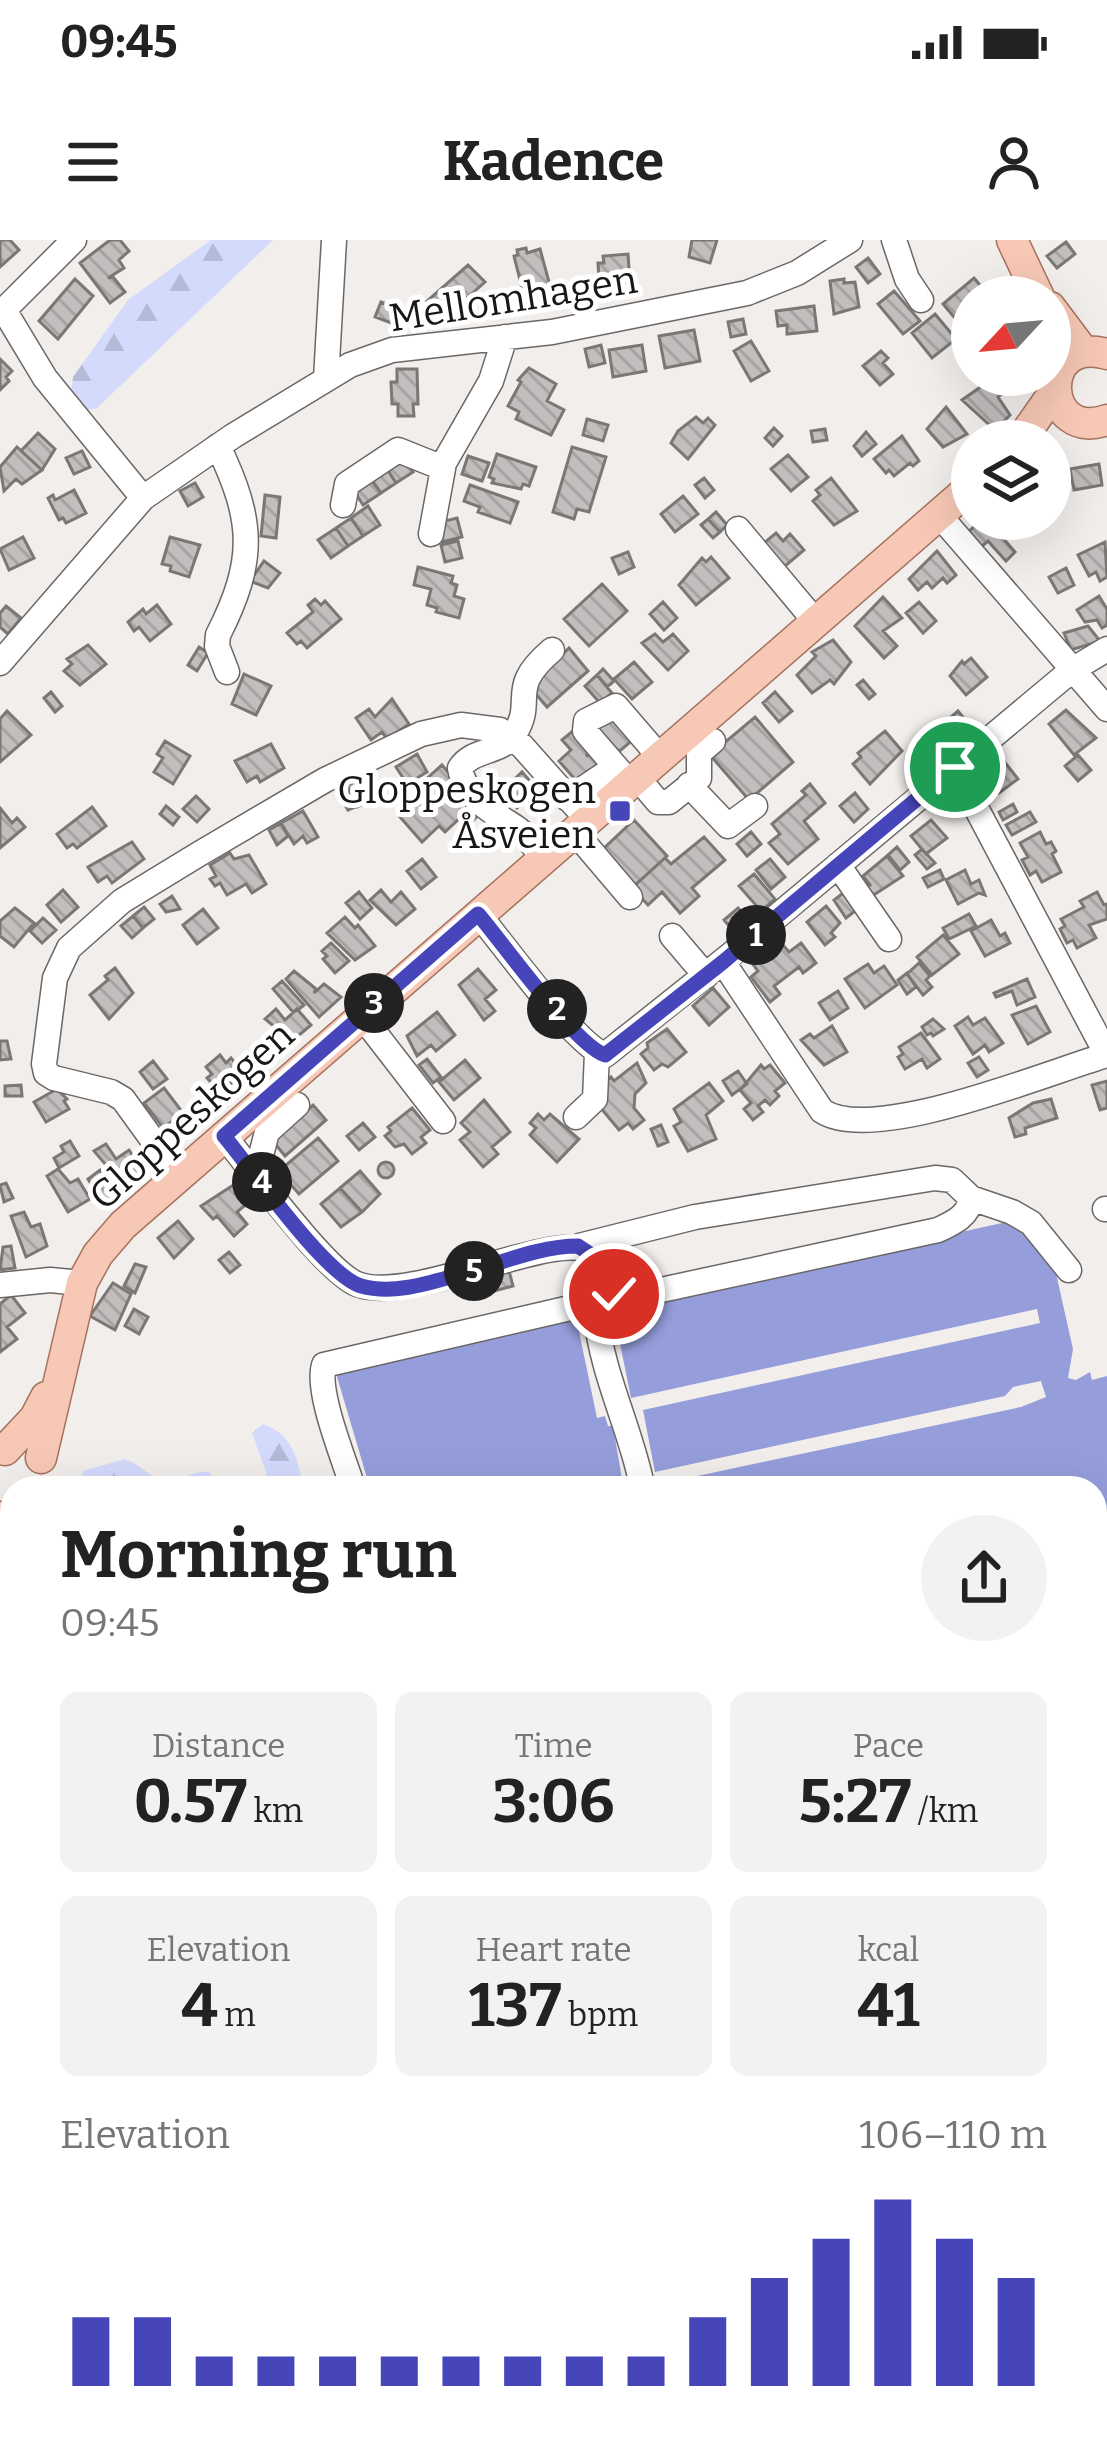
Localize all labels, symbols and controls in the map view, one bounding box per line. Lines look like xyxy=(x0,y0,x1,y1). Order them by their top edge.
text: 09:45 xyxy=(60,15,178,69)
icon: menu xyxy=(60,129,126,195)
icon: person xyxy=(981,129,1047,195)
text: Kadence xyxy=(443,130,664,194)
street label: Mellomhagen xyxy=(386,257,641,341)
north arrow xyxy=(951,276,1071,396)
map controls xyxy=(951,276,1071,540)
button: layers xyxy=(951,420,1071,540)
pin xyxy=(904,716,1006,818)
icon: arrive xyxy=(922,734,988,800)
place label: Gloppeskogen Åsveien xyxy=(337,767,596,858)
marker: Gloppeskogen Åsveien xyxy=(607,798,633,824)
pin: 1 xyxy=(726,905,786,965)
text: 1 xyxy=(749,915,763,955)
pin: 3 xyxy=(344,973,404,1033)
pin: 2 xyxy=(527,979,587,1039)
text: 3 xyxy=(364,983,384,1023)
text: 2 xyxy=(548,989,566,1029)
street label: Gloppeskogen xyxy=(80,1012,303,1219)
pin: 4 xyxy=(232,1152,292,1212)
text: 4 xyxy=(252,1162,272,1202)
pin: 5 xyxy=(444,1241,504,1301)
pin xyxy=(563,1243,665,1345)
text: 5 xyxy=(465,1251,483,1291)
icon: check xyxy=(581,1261,647,1327)
text: Morning run xyxy=(60,1515,457,1594)
button: share xyxy=(921,1515,1047,1641)
text: 09:45 xyxy=(60,1600,160,1646)
text: Distance xyxy=(152,1726,285,1766)
text: Time xyxy=(515,1726,592,1766)
text: Pace xyxy=(853,1726,924,1766)
text: 0.57 xyxy=(134,1766,247,1838)
text: 3:06 xyxy=(492,1766,615,1838)
text: 5:27 xyxy=(799,1766,911,1838)
text: km xyxy=(247,1791,303,1831)
text: /km xyxy=(911,1791,978,1831)
text: Elevation xyxy=(147,1930,290,1970)
text: Heart rate xyxy=(475,1930,632,1970)
text: kcal xyxy=(858,1930,919,1970)
text: 4 xyxy=(181,1970,218,2042)
text: 137 xyxy=(469,1970,561,2042)
text: 41 xyxy=(857,1970,920,2042)
text: m xyxy=(218,1995,256,2035)
text: bpm xyxy=(561,1995,638,2035)
text: Elevation xyxy=(60,2112,230,2158)
text: 106–110 m xyxy=(859,2112,1047,2158)

